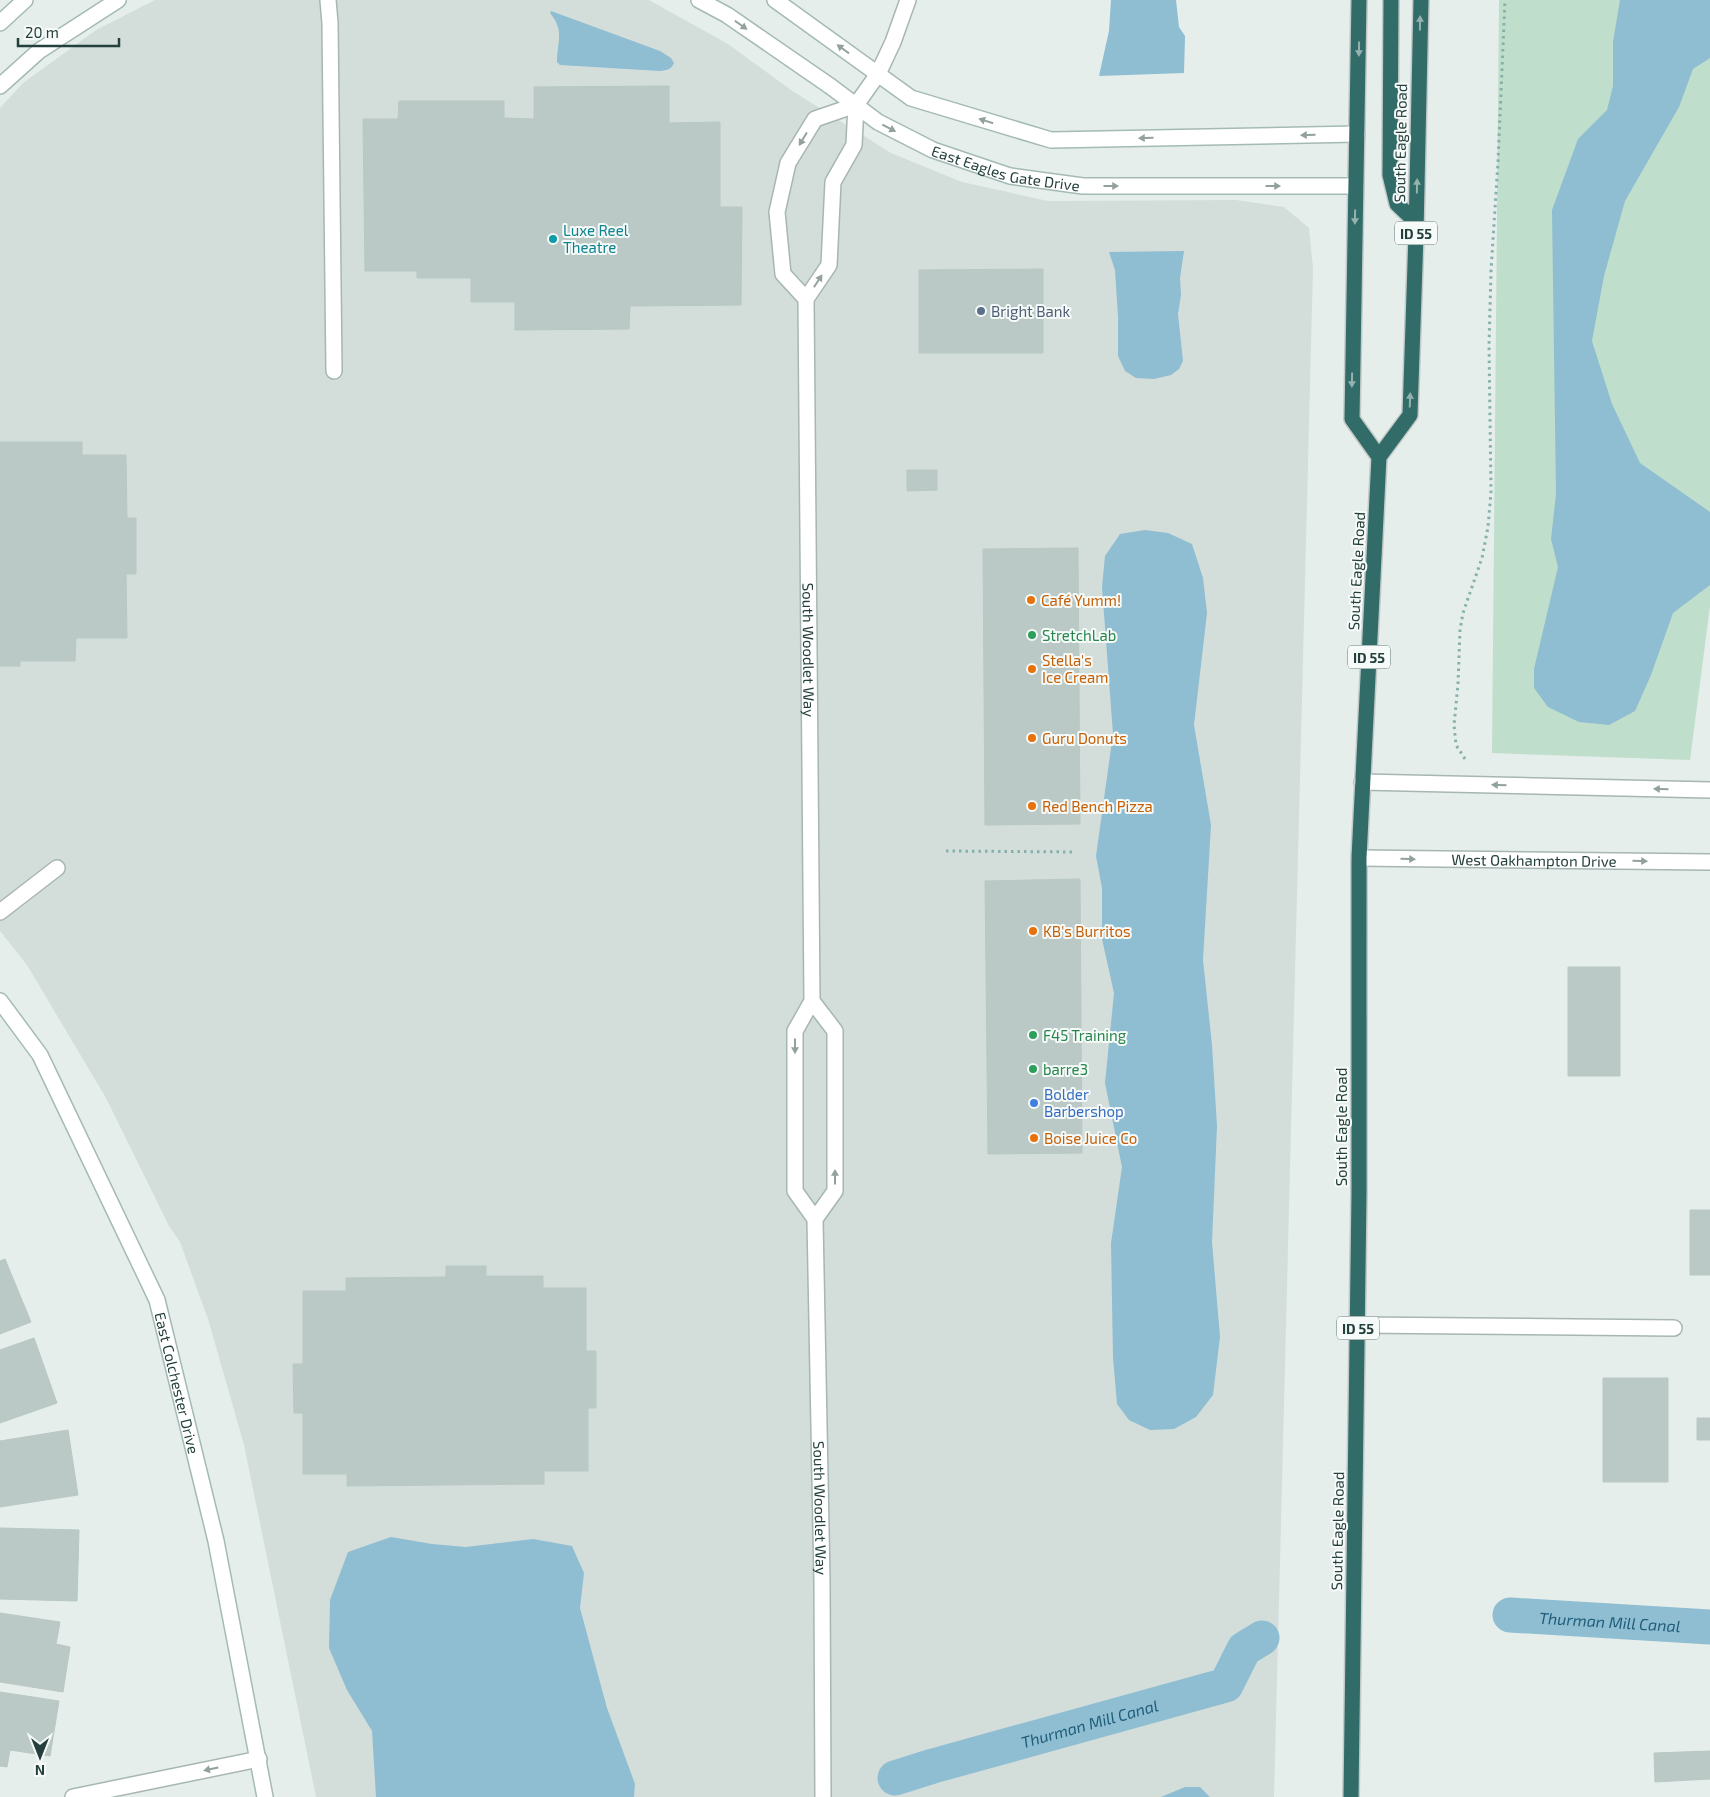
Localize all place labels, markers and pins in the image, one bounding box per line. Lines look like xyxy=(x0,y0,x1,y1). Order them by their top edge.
place label: Luxe Reel Theatre xyxy=(563,221,629,256)
marker: Luxe Reel Theatre xyxy=(547,233,559,245)
place label: Bright Bank xyxy=(991,302,1070,320)
marker: Bright Bank xyxy=(975,305,987,317)
place label: Café Yumm! xyxy=(1041,591,1121,609)
marker: Café Yumm! xyxy=(1025,594,1037,606)
place label: StretchLab xyxy=(1042,626,1116,644)
marker: StretchLab xyxy=(1026,629,1038,641)
place label: Stella's Ice Cream xyxy=(1042,651,1108,686)
marker: Stella's Ice Cream xyxy=(1026,663,1038,675)
place label: Guru Donuts xyxy=(1042,729,1127,747)
marker: Guru Donuts xyxy=(1026,732,1038,744)
place label: Red Bench Pizza xyxy=(1042,797,1153,815)
marker: Red Bench Pizza xyxy=(1026,800,1038,812)
place label: KB's Burritos xyxy=(1043,922,1131,940)
marker: KB's Burritos xyxy=(1027,925,1039,937)
place label: F45 Training xyxy=(1043,1026,1127,1044)
marker: F45 Training xyxy=(1027,1029,1039,1041)
place label: barre3 xyxy=(1043,1060,1088,1078)
marker: barre3 xyxy=(1027,1063,1039,1075)
place label: Bolder Barbershop xyxy=(1044,1085,1124,1120)
marker: Bolder Barbershop xyxy=(1028,1097,1040,1109)
place label: Boise Juice Co xyxy=(1044,1129,1137,1147)
marker: Boise Juice Co xyxy=(1028,1132,1040,1144)

